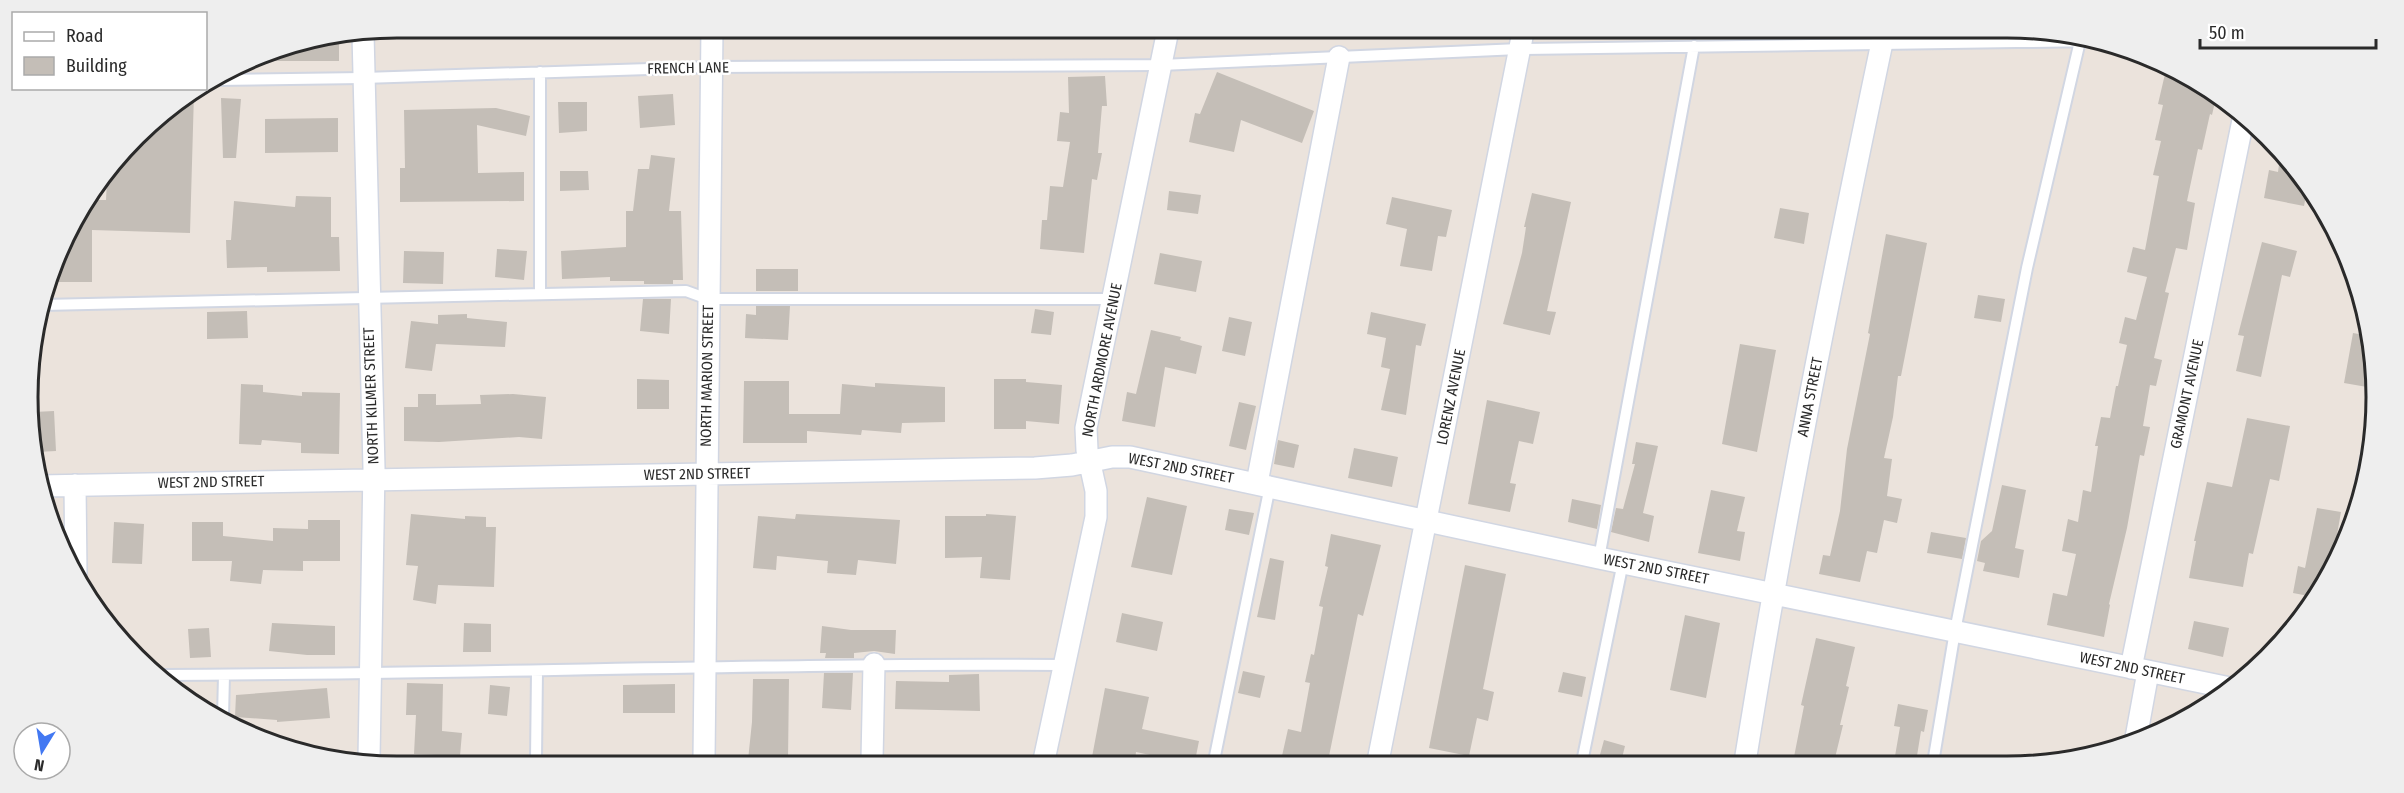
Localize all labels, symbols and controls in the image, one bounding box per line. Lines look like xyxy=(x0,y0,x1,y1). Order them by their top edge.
legend xyxy=(12,12,207,90)
scale bar xyxy=(2200,12,2376,50)
text: 50 m xyxy=(2209,22,2245,44)
text: Road xyxy=(66,25,103,47)
text: Building xyxy=(66,55,127,77)
street label: FRENCH LANE xyxy=(647,58,729,78)
street label: NORTH ARDMORE AVENUE xyxy=(1078,281,1126,439)
street label: NORTH MARION STREET xyxy=(697,305,717,447)
street label: NORTH KILMER STREET xyxy=(360,327,382,465)
street label: GRAMONT AVENUE xyxy=(2167,338,2207,450)
street label: LORENZ AVENUE xyxy=(1433,347,1469,447)
street label: ANNA STREET xyxy=(1793,356,1827,438)
street label: WEST 2ND STREET xyxy=(1127,449,1235,487)
street label: WEST 2ND STREET xyxy=(643,464,751,484)
street label: WEST 2ND STREET xyxy=(157,472,265,492)
street label: WEST 2ND STREET xyxy=(1602,550,1710,588)
street label: WEST 2ND STREET xyxy=(2078,648,2186,688)
north arrow xyxy=(12,721,72,781)
text: N xyxy=(33,755,46,775)

